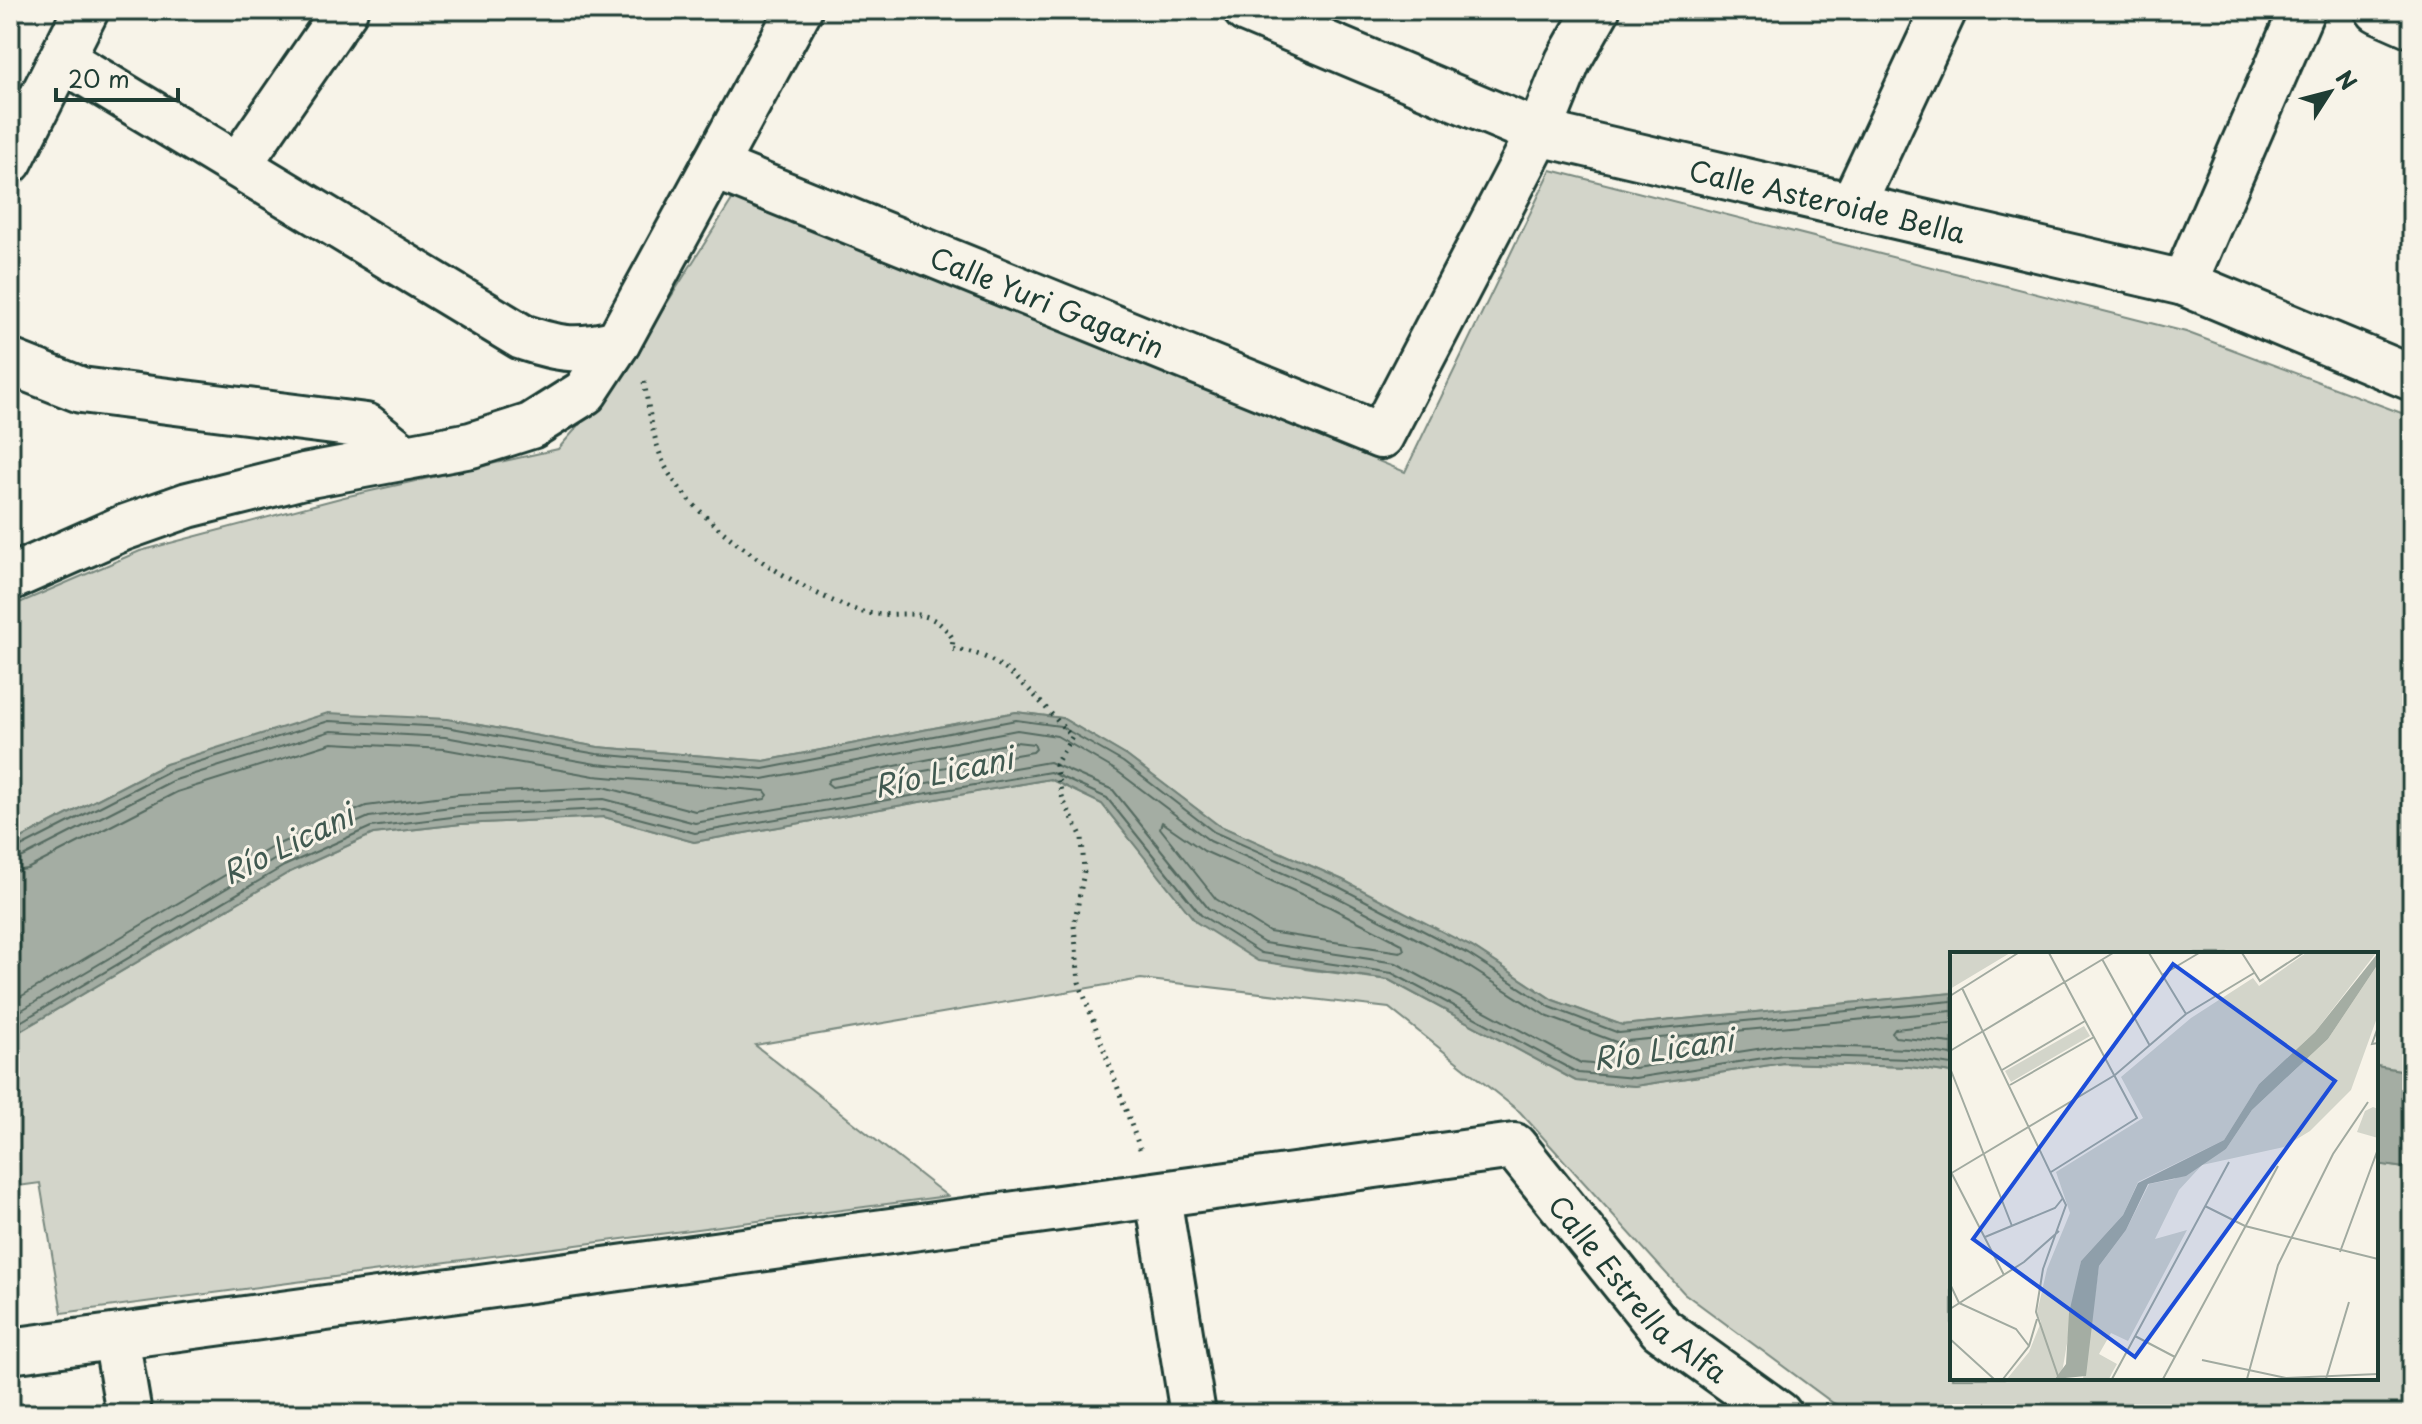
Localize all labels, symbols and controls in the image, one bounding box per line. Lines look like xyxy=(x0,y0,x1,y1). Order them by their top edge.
scale bar xyxy=(56,52,178,102)
north arrow xyxy=(2290,52,2370,132)
text: 20 m xyxy=(68,60,130,96)
text: N xyxy=(2329,63,2366,96)
street label: Calle Asteroide Bella xyxy=(1685,147,1971,253)
street label: Calle Yuri Gagarin xyxy=(924,234,1171,368)
water label: Río Licani xyxy=(869,733,1021,808)
water label: Río Licani xyxy=(214,790,364,894)
inset map xyxy=(1950,952,2378,1380)
water label: Río Licani xyxy=(1590,1015,1740,1080)
street label: Calle Estrella Alfa xyxy=(1539,1185,1738,1393)

